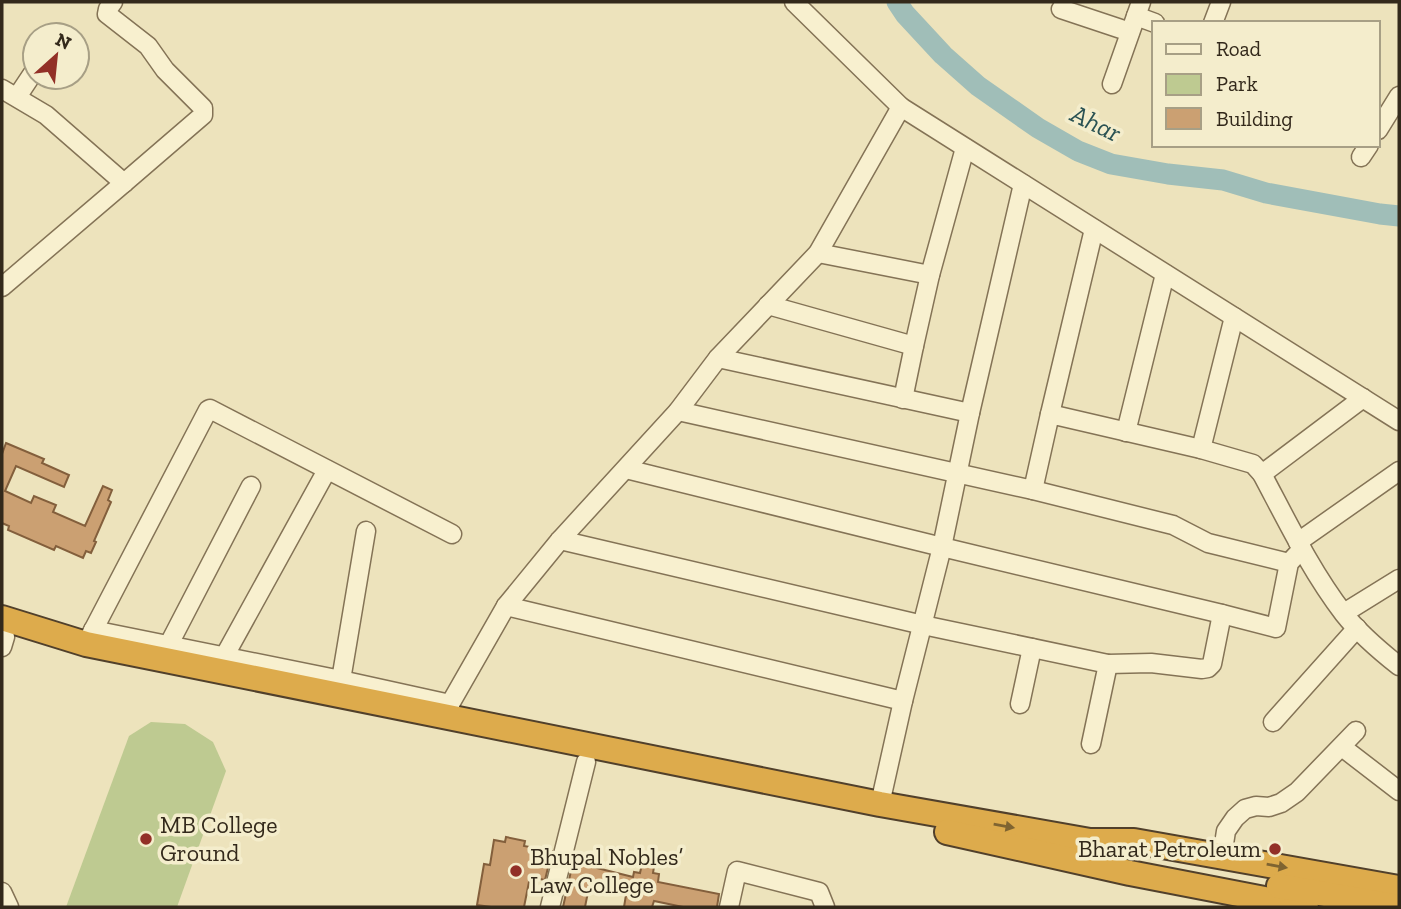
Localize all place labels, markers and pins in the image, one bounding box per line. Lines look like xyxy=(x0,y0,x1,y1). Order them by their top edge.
place label: MB College Ground xyxy=(160,810,277,867)
marker: MB College Ground xyxy=(138,831,154,847)
place label: Bharat Petroleum xyxy=(1078,834,1261,863)
marker: Bharat Petroleum xyxy=(1267,841,1283,857)
place label: Bhupal Nobles’ Law College xyxy=(530,842,683,899)
marker: Bhupal Nobles’ Law College xyxy=(508,863,524,879)

